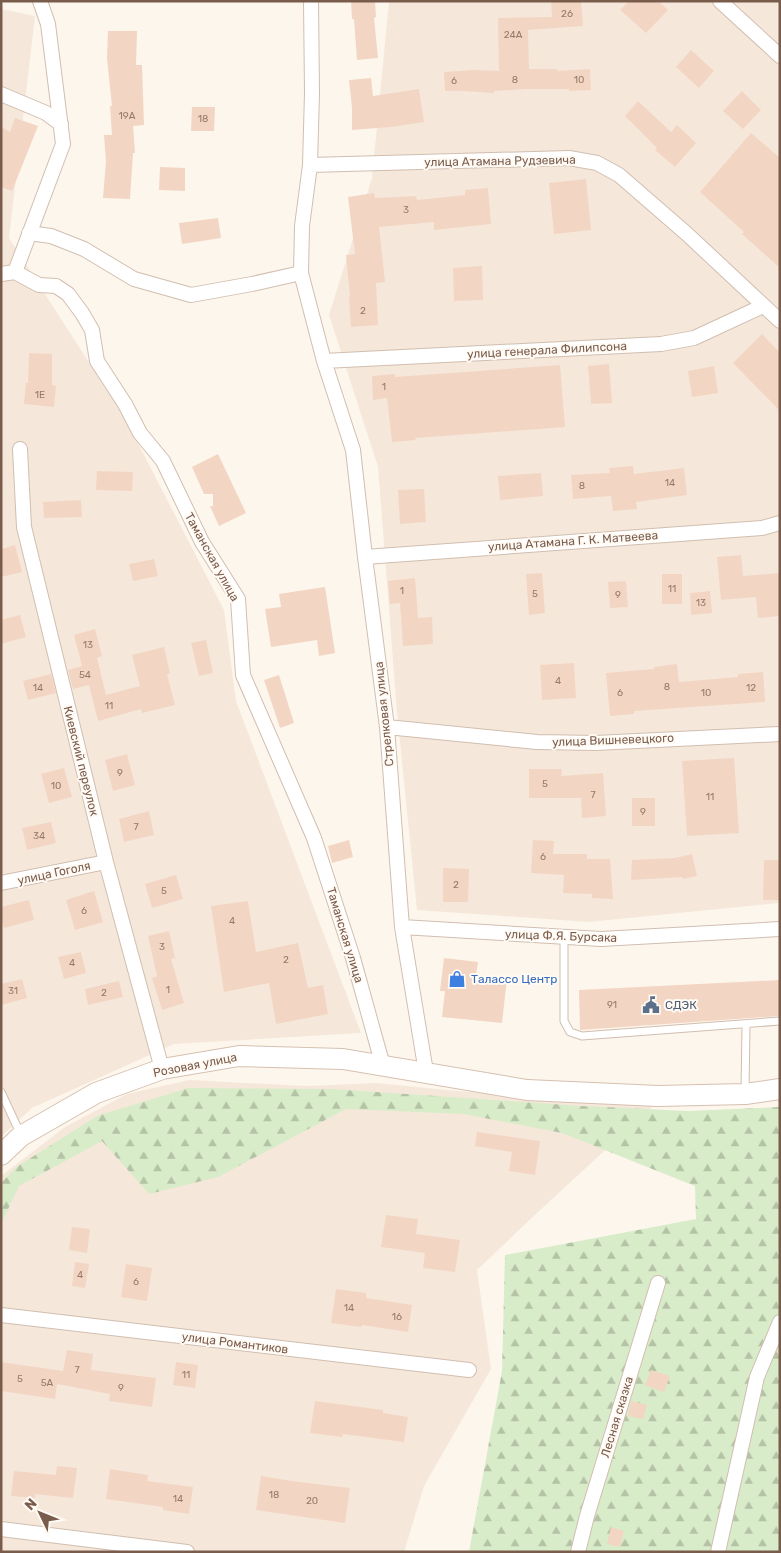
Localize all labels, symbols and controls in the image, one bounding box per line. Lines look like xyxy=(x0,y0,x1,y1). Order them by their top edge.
house number: 26 xyxy=(561,8,573,20)
house number: 24А xyxy=(504,29,523,41)
house number: 8 xyxy=(512,74,518,86)
house number: 10 xyxy=(574,74,584,86)
house number: 6 xyxy=(451,75,457,87)
house number: 19А xyxy=(119,110,136,122)
house number: 18 xyxy=(198,113,208,125)
street label: улица Атамана Рудзевича xyxy=(424,153,576,169)
house number: 3 xyxy=(403,204,409,216)
house number: 2 xyxy=(360,305,366,317)
street label: улица генерала Филипсона xyxy=(467,339,627,361)
house number: 1 xyxy=(382,381,386,393)
house number: 1Е xyxy=(35,389,45,401)
house number: 14 xyxy=(665,477,675,489)
house number: 8 xyxy=(579,480,585,492)
street label: Таманская улица xyxy=(182,510,242,604)
street label: улица Атамана Г. К. Матвеева xyxy=(487,528,659,554)
house number: 11 xyxy=(668,583,676,595)
house number: 1 xyxy=(400,585,404,597)
house number: 5 xyxy=(532,588,538,600)
house number: 9 xyxy=(615,589,621,601)
house number: 13 xyxy=(696,597,706,609)
house number: 13 xyxy=(83,639,93,651)
street label: Стрелковая улица xyxy=(372,661,396,767)
house number: 54 xyxy=(79,669,91,681)
house number: 4 xyxy=(555,675,561,687)
house number: 8 xyxy=(664,681,670,693)
house number: 14 xyxy=(33,682,43,694)
house number: 12 xyxy=(746,682,756,694)
house number: 6 xyxy=(617,687,623,699)
house number: 10 xyxy=(701,687,711,699)
house number: 11 xyxy=(105,700,113,712)
street label: Киевский переулок xyxy=(61,704,102,818)
street label: улица Вишневецкого xyxy=(552,731,674,749)
house number: 9 xyxy=(117,767,123,779)
house number: 5 xyxy=(542,778,548,790)
house number: 10 xyxy=(51,780,61,792)
house number: 7 xyxy=(590,789,596,801)
house number: 11 xyxy=(706,791,714,803)
house number: 9 xyxy=(640,806,646,818)
house number: 7 xyxy=(133,821,139,833)
house number: 34 xyxy=(33,830,45,842)
house number: 6 xyxy=(540,851,546,863)
street label: улица Гоголя xyxy=(16,858,92,888)
house number: 2 xyxy=(453,879,459,891)
house number: 5 xyxy=(161,885,167,897)
street label: Таманская улица xyxy=(324,885,366,985)
house number: 6 xyxy=(81,905,87,917)
house number: 4 xyxy=(229,915,235,927)
street label: улица Ф.Я. Бурсака xyxy=(505,927,617,945)
house number: 3 xyxy=(159,941,165,953)
house number: 2 xyxy=(283,954,289,966)
house number: 4 xyxy=(69,957,75,969)
shop icon: Талассо Центр xyxy=(447,969,467,989)
place label: Талассо Центр xyxy=(471,972,557,986)
house number: 1 xyxy=(166,984,170,996)
house number: 31 xyxy=(8,985,18,997)
house number: 2 xyxy=(101,987,107,999)
public building icon: СДЭК xyxy=(641,995,661,1015)
place label: СДЭК xyxy=(665,998,697,1012)
house number: 91 xyxy=(607,999,617,1011)
street label: Розовая улица xyxy=(152,1050,238,1080)
house number: 4 xyxy=(77,1269,83,1281)
house number: 6 xyxy=(133,1276,139,1288)
house number: 14 xyxy=(344,1302,354,1314)
house number: 16 xyxy=(392,1311,402,1323)
street label: улица Романтиков xyxy=(181,1330,289,1357)
house number: 7 xyxy=(74,1364,80,1376)
house number: 11 xyxy=(182,1369,190,1381)
house number: 5 xyxy=(17,1373,23,1385)
street label: Лесная сказка xyxy=(598,1375,636,1459)
house number: 5А xyxy=(41,1377,54,1389)
house number: 9 xyxy=(118,1382,124,1394)
north arrow xyxy=(15,1488,65,1538)
house number: 18 xyxy=(269,1489,279,1501)
house number: 14 xyxy=(173,1493,183,1505)
text: N xyxy=(21,1495,41,1514)
house number: 20 xyxy=(306,1495,318,1507)

